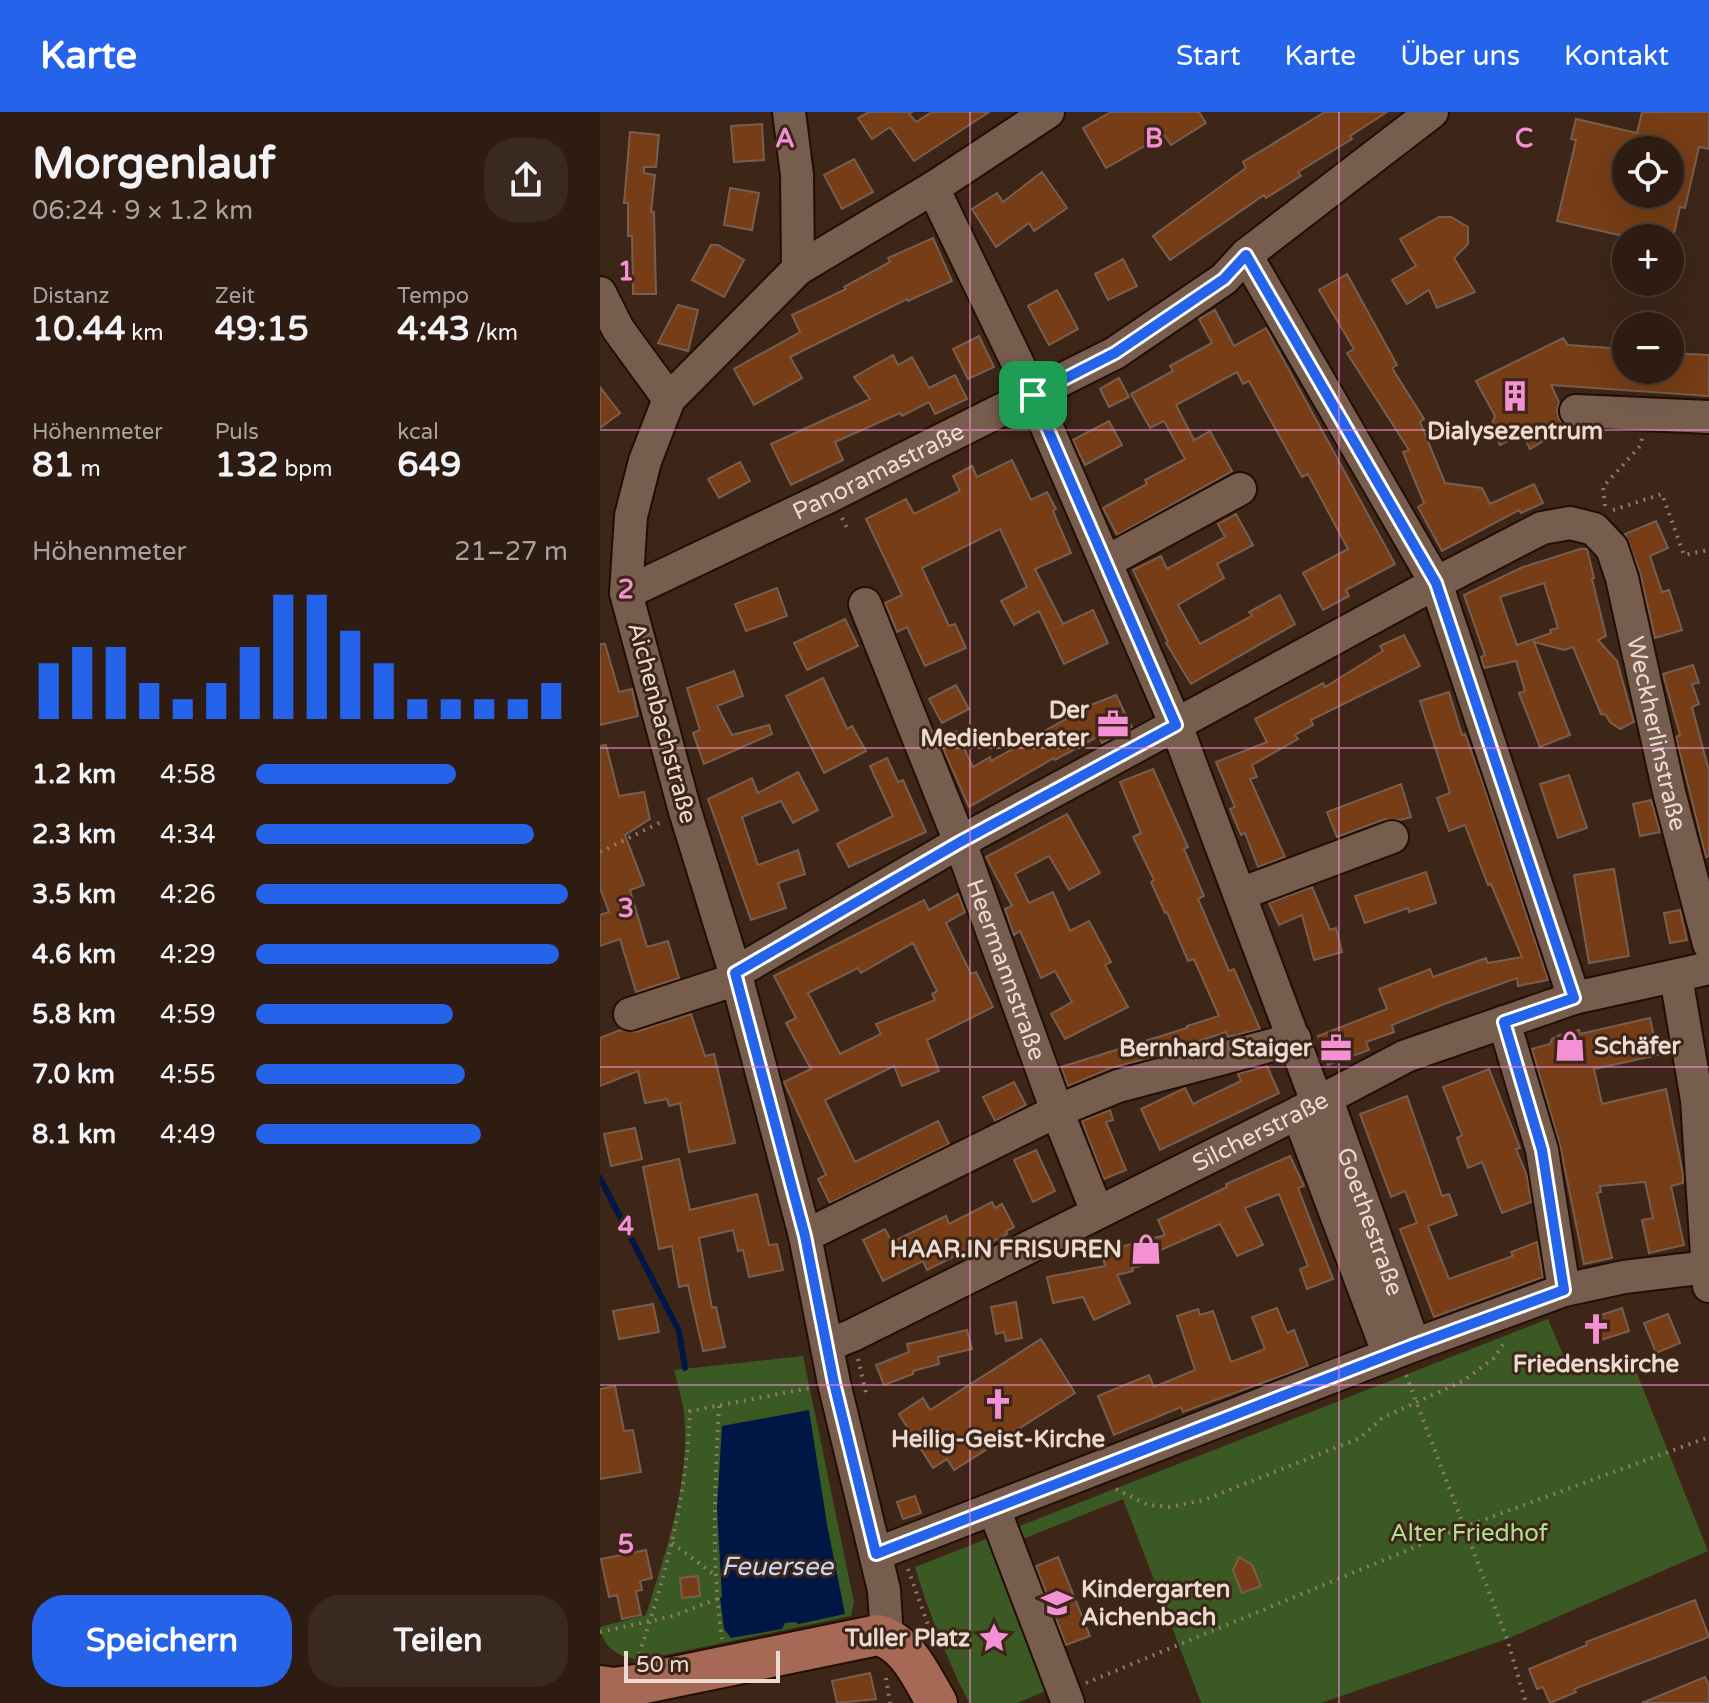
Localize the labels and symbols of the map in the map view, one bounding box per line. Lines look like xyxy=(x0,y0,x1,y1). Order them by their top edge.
text: A xyxy=(775,123,795,154)
text: B xyxy=(1145,123,1163,154)
text: C xyxy=(1515,123,1533,154)
text: 1 xyxy=(618,256,634,287)
pin xyxy=(999,361,1067,429)
building icon: Dialysezentrum xyxy=(1498,379,1532,413)
street label: Panoramastraße xyxy=(788,417,969,526)
place label: Dialysezentrum xyxy=(1427,417,1603,446)
text: 2 xyxy=(618,574,634,605)
street label: Aichenbachstraße xyxy=(621,619,703,827)
street label: Weckherlinstraße xyxy=(1621,634,1693,834)
place label: Der Medienberater xyxy=(920,696,1090,753)
office icon: Der Medienberater xyxy=(1096,707,1130,741)
street label: Heermannstraße xyxy=(960,875,1052,1064)
text: 3 xyxy=(618,893,634,924)
shop icon: Schäfer xyxy=(1553,1029,1587,1063)
office icon: Bernhard Staiger xyxy=(1319,1031,1353,1065)
place label: Schäfer xyxy=(1594,1032,1681,1061)
place label: Bernhard Staiger xyxy=(1119,1034,1313,1063)
street label: Silcherstraße xyxy=(1187,1085,1333,1178)
street label: Goethestraße xyxy=(1331,1143,1410,1299)
text: 4 xyxy=(618,1211,634,1242)
shop icon: HAAR.IN FRISUREN xyxy=(1129,1232,1163,1266)
place label: HAAR.IN FRISUREN xyxy=(890,1235,1122,1264)
church icon: Friedenskirche xyxy=(1579,1312,1613,1346)
place label: Friedenskirche xyxy=(1513,1350,1680,1379)
church icon: Heilig-Geist-Kirche xyxy=(981,1387,1015,1421)
place label: Heilig-Geist-Kirche xyxy=(891,1425,1106,1454)
park label: Alter Friedhof xyxy=(1390,1519,1549,1548)
text: 5 xyxy=(618,1529,634,1560)
water label: Feuersee xyxy=(721,1551,834,1582)
place label: Kindergarten Aichenbach xyxy=(1081,1575,1230,1632)
school or university icon: Kindergarten Aichenbach xyxy=(1040,1586,1074,1620)
place icon: Tuller Platz xyxy=(977,1621,1011,1655)
place label: Tuller Platz xyxy=(844,1624,970,1653)
scale bar xyxy=(624,1647,780,1683)

